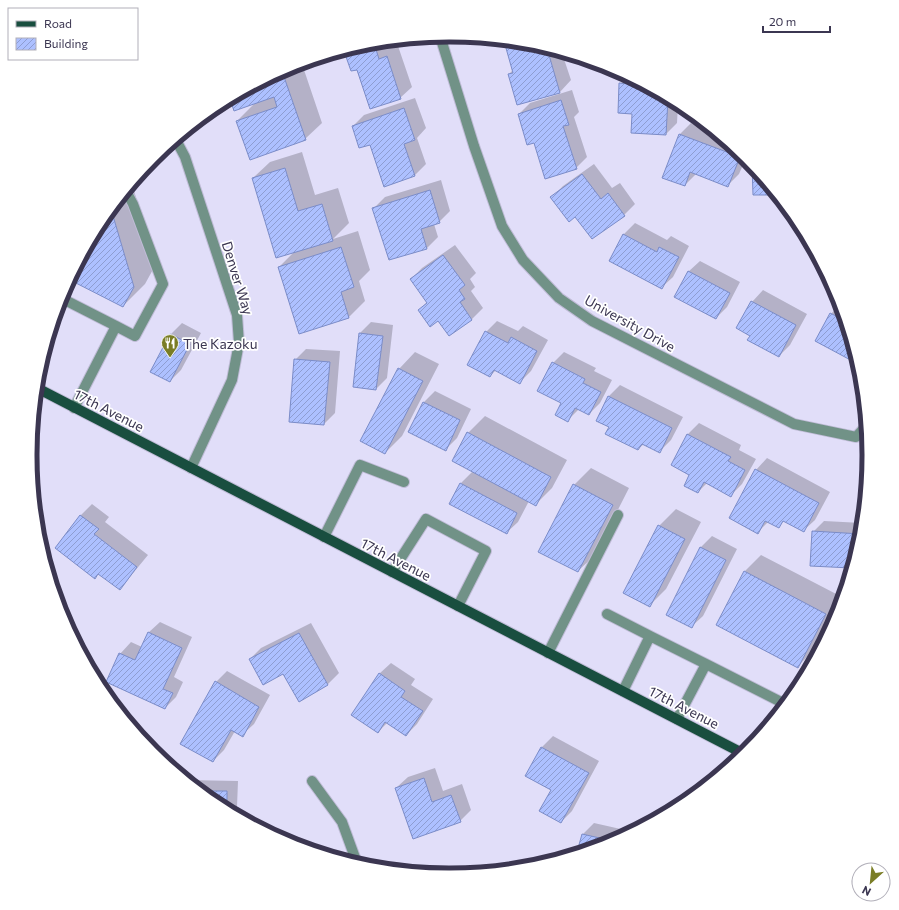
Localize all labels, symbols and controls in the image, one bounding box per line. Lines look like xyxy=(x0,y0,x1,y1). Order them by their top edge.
legend xyxy=(8,8,138,60)
scale bar xyxy=(763,8,830,34)
text: 20 m xyxy=(769,14,796,28)
text: Road xyxy=(44,16,72,30)
text: Building xyxy=(44,36,88,50)
street label: Denver Way xyxy=(219,239,257,317)
street label: University Drive xyxy=(582,291,678,355)
restaurant icon: The Kazoku xyxy=(160,333,180,358)
place label: The Kazoku xyxy=(183,335,258,352)
street label: 17th Avenue xyxy=(71,385,147,435)
street label: 17th Avenue xyxy=(358,534,434,584)
street label: 17th Avenue xyxy=(646,682,722,732)
north arrow xyxy=(851,862,891,902)
text: N xyxy=(860,884,873,899)

